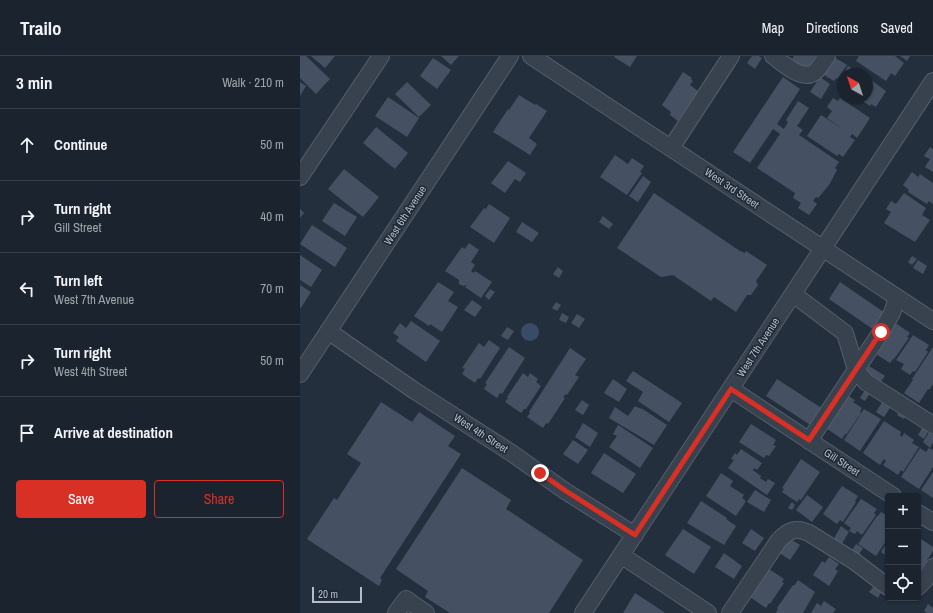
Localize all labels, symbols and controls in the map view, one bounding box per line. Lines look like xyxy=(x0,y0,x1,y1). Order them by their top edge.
text: Trailo xyxy=(20,15,62,41)
text: Map xyxy=(762,19,784,37)
text: Directions xyxy=(806,19,858,37)
text: Saved xyxy=(880,19,913,37)
north arrow xyxy=(837,68,873,104)
text: 3 min xyxy=(16,71,52,94)
text: Walk · 210 m xyxy=(222,74,284,91)
icon: ahead xyxy=(16,134,38,156)
text: Continue xyxy=(54,134,107,155)
text: 50 m xyxy=(260,136,284,153)
street label: West 3rd Street xyxy=(702,165,762,212)
street label: West 6th Avenue xyxy=(381,183,429,247)
text: Turn right xyxy=(54,198,111,219)
icon: right xyxy=(16,206,38,228)
text: 40 m xyxy=(260,208,284,225)
text: Gill Street xyxy=(54,219,101,236)
text: Turn left xyxy=(54,270,102,291)
icon: left xyxy=(16,278,38,300)
text: 70 m xyxy=(260,280,284,297)
text: West 7th Avenue xyxy=(54,291,134,308)
street label: West 7th Avenue xyxy=(734,315,782,379)
route start xyxy=(872,323,890,341)
text: Turn right xyxy=(54,342,111,363)
icon: right xyxy=(16,350,38,372)
text: 50 m xyxy=(260,352,284,369)
text: West 4th Street xyxy=(54,363,127,380)
street label: West 4th Street xyxy=(451,410,511,456)
icon: arrive xyxy=(16,422,38,444)
text: Arrive at destination xyxy=(54,422,173,443)
street label: Gill Street xyxy=(821,445,863,479)
route end xyxy=(531,464,549,482)
button: Save xyxy=(16,480,146,518)
button: Share xyxy=(154,480,284,518)
map controls xyxy=(885,493,921,601)
button: + xyxy=(885,493,921,529)
button: − xyxy=(885,529,921,565)
button: locate xyxy=(885,565,921,601)
scale bar xyxy=(312,585,362,604)
text: 20 m xyxy=(318,587,338,601)

